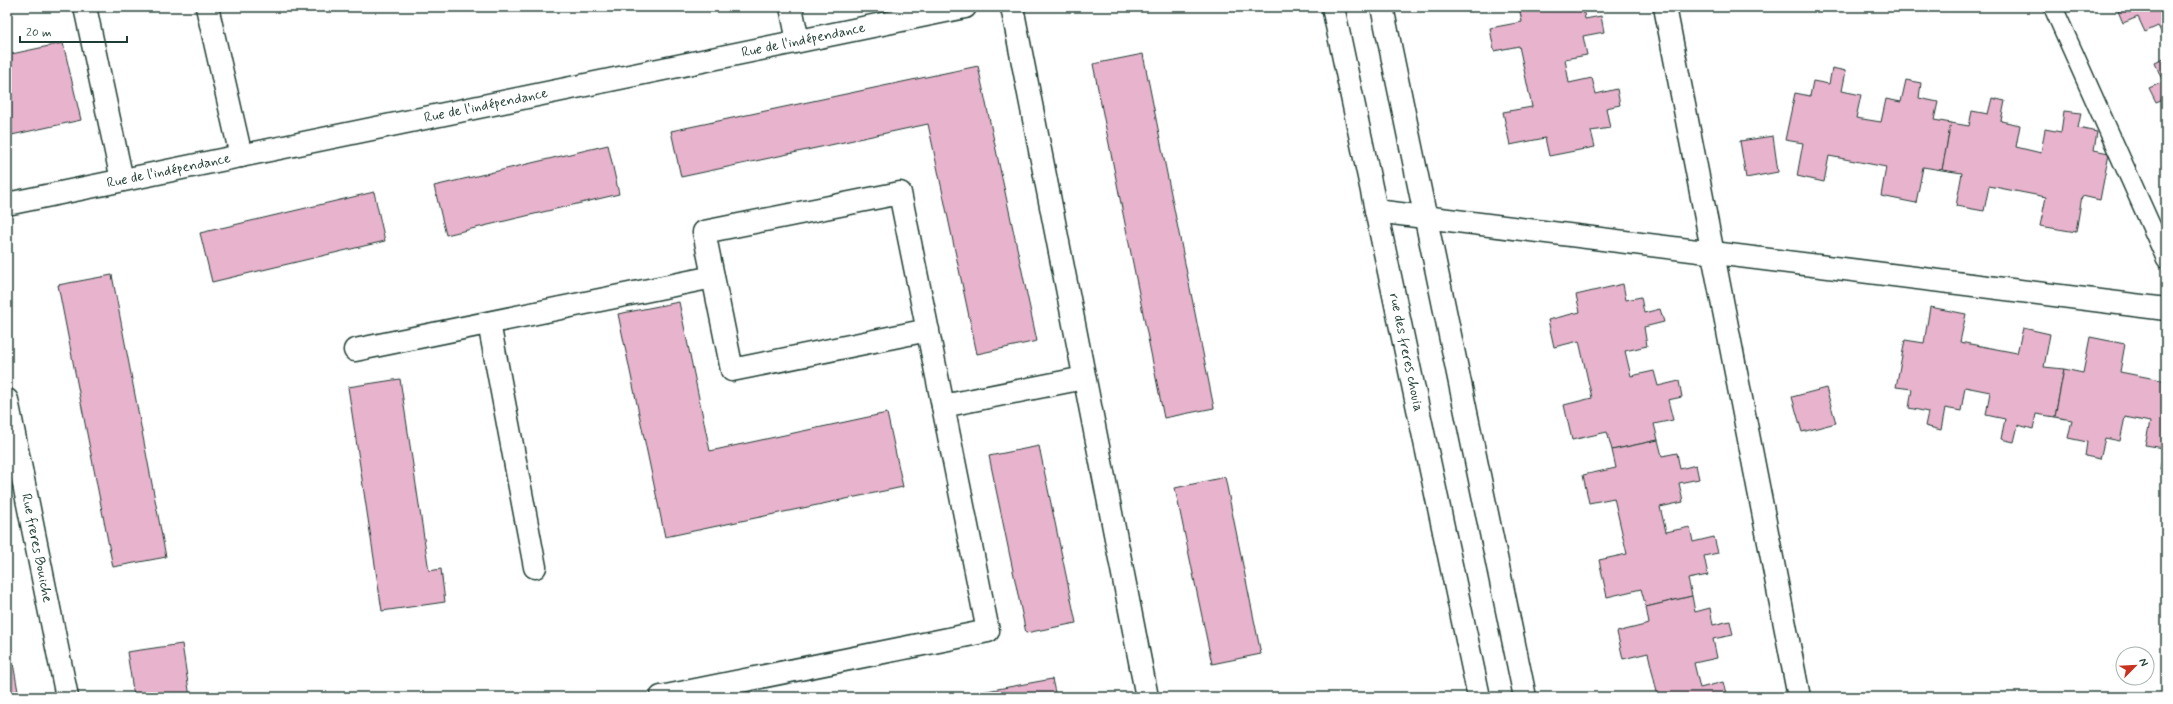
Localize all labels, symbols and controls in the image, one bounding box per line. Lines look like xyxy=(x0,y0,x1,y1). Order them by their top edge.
scale bar xyxy=(20,18,127,44)
street label: Rue de l'indépendance xyxy=(740,19,867,62)
text: 20 m xyxy=(26,25,52,41)
street label: Rue de l'indépendance xyxy=(422,84,550,127)
street label: Rue de l'indépendance xyxy=(105,149,233,192)
street label: rue des freres chouia xyxy=(1385,291,1427,413)
street label: Rue freres Bouiche xyxy=(17,492,57,604)
north arrow xyxy=(2115,646,2155,686)
text: N xyxy=(2135,656,2151,669)

